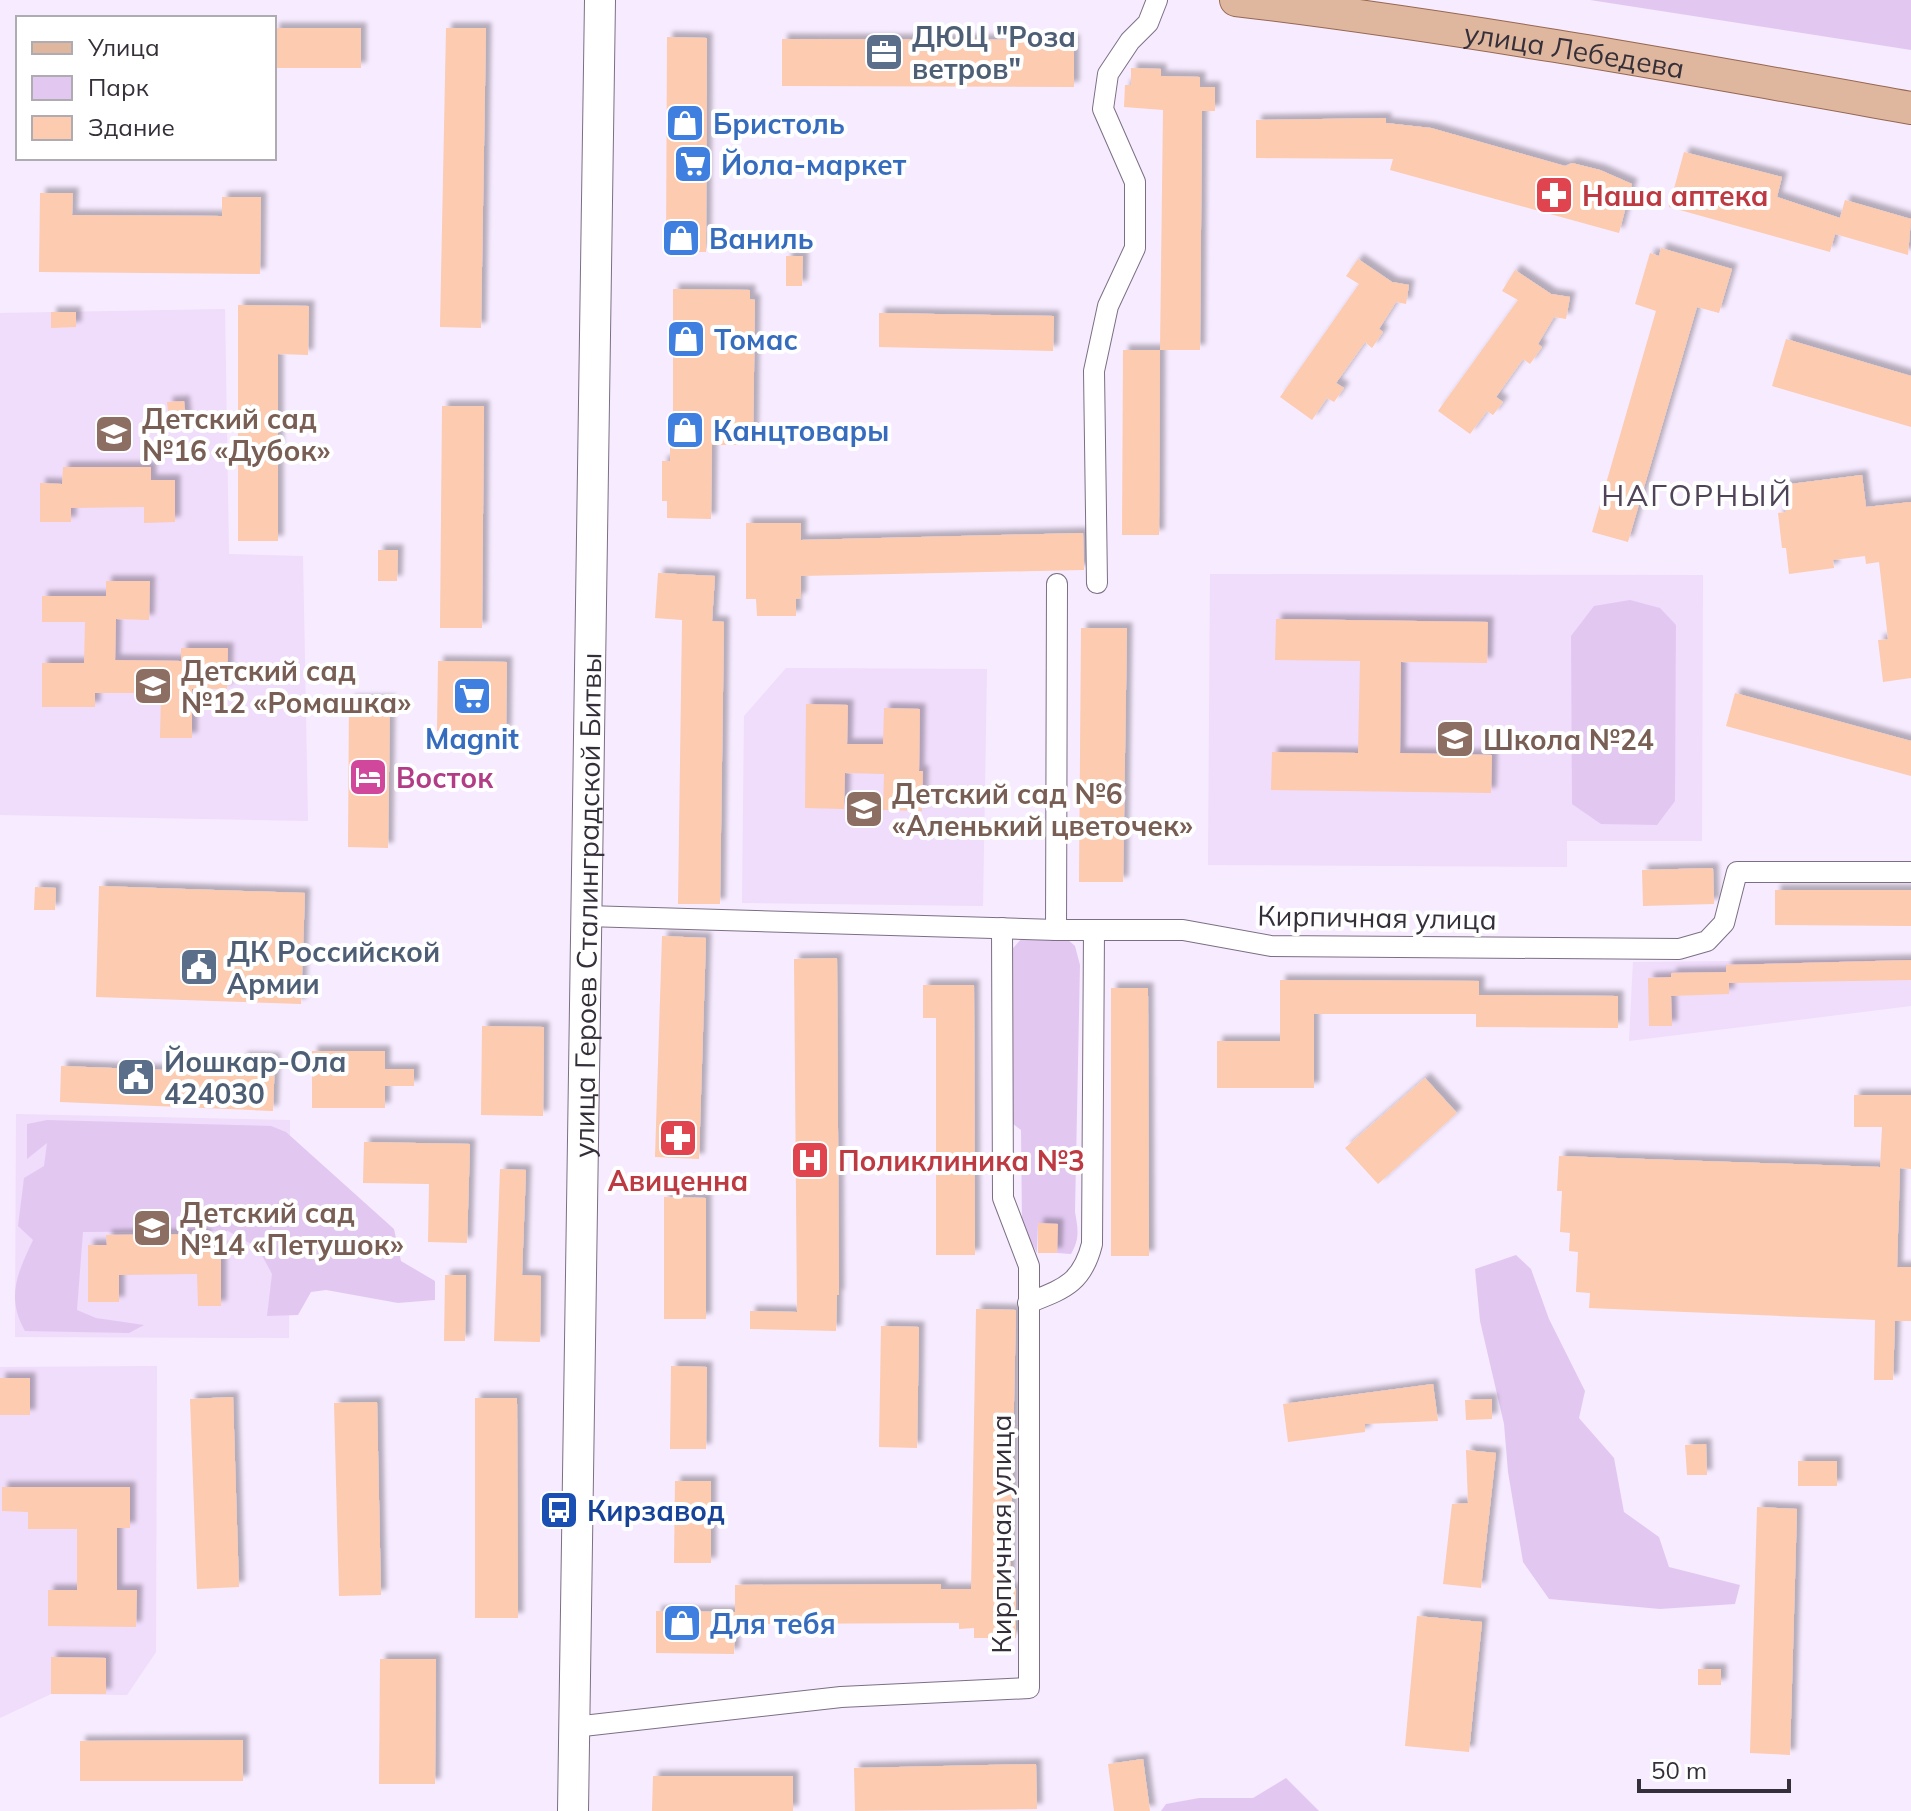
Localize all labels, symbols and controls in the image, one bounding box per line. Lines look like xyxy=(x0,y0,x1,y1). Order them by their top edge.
street label: улица Лебедева xyxy=(1462,14,1687,85)
legend xyxy=(16,16,276,160)
place label: ДЮЦ "Роза ветров" xyxy=(912,19,1076,86)
office icon: ДЮЦ "Роза ветров" xyxy=(863,31,905,73)
text: Улица xyxy=(87,32,160,62)
text: Парк xyxy=(88,72,149,102)
shop icon: Бристоль xyxy=(664,102,706,144)
place label: Бристоль xyxy=(713,106,845,141)
text: Здание xyxy=(88,112,175,142)
supermarket icon: Йола-маркет xyxy=(672,143,714,185)
place label: Йола-маркет xyxy=(721,147,907,182)
pharmacy icon: Наша аптека xyxy=(1533,174,1575,216)
place label: Наша аптека xyxy=(1582,178,1768,213)
shop icon: Ваниль xyxy=(660,217,702,259)
place label: Ваниль xyxy=(709,221,813,256)
shop icon: Томас xyxy=(665,318,707,360)
place label: Томас xyxy=(714,322,798,357)
place label: Детский сад №16 «Дубок» xyxy=(142,401,330,468)
shop icon: Канцтовары xyxy=(664,409,706,451)
school or university icon: Детский сад №16 «Дубок» xyxy=(93,413,135,455)
place label: Канцтовары xyxy=(713,413,889,448)
district label: НАГОРНЫЙ xyxy=(1601,476,1793,514)
street label: улица Героев Сталинградской Битвы xyxy=(565,652,608,1158)
place label: Детский сад №12 «Ромашка» xyxy=(181,653,411,720)
school or university icon: Детский сад №12 «Ромашка» xyxy=(132,665,174,707)
supermarket icon: Magnit xyxy=(451,675,493,717)
school or university icon: Школа №24 xyxy=(1434,718,1476,760)
place label: Magnit xyxy=(425,721,519,756)
place label: Школа №24 xyxy=(1483,722,1654,757)
hotel icon: Восток xyxy=(347,756,389,798)
place label: Восток xyxy=(396,760,494,795)
place label: Детский сад №6 «Аленький цветочек» xyxy=(892,776,1193,843)
school or university icon: Детский сад №6 «Аленький цветочек» xyxy=(843,788,885,830)
street label: Кирпичная улица xyxy=(1257,897,1497,937)
place label: ДК Российской Армии xyxy=(227,934,440,1001)
public building icon: ДК Российской Армии xyxy=(178,946,220,988)
place label: Йошкар-Ола 424030 xyxy=(164,1044,346,1111)
public building icon: Йошкар-Ола 424030 xyxy=(115,1056,157,1098)
pharmacy icon: Авиценна xyxy=(657,1117,699,1159)
hospital icon: Поликлиника №3 xyxy=(789,1139,831,1181)
place label: Поликлиника №3 xyxy=(838,1143,1085,1178)
place label: Авиценна xyxy=(608,1163,748,1198)
place label: Детский сад №14 «Петушок» xyxy=(180,1195,404,1262)
school or university icon: Детский сад №14 «Петушок» xyxy=(131,1207,173,1249)
street label: Кирпичная улица xyxy=(983,1414,1018,1654)
bus stop icon: Кирзавод xyxy=(538,1489,580,1531)
place label: Кирзавод xyxy=(587,1493,725,1528)
shop icon: Для тебя xyxy=(661,1602,703,1644)
place label: Для тебя xyxy=(710,1606,836,1641)
scale bar xyxy=(1639,1743,1789,1793)
text: 50 m xyxy=(1651,1755,1707,1785)

